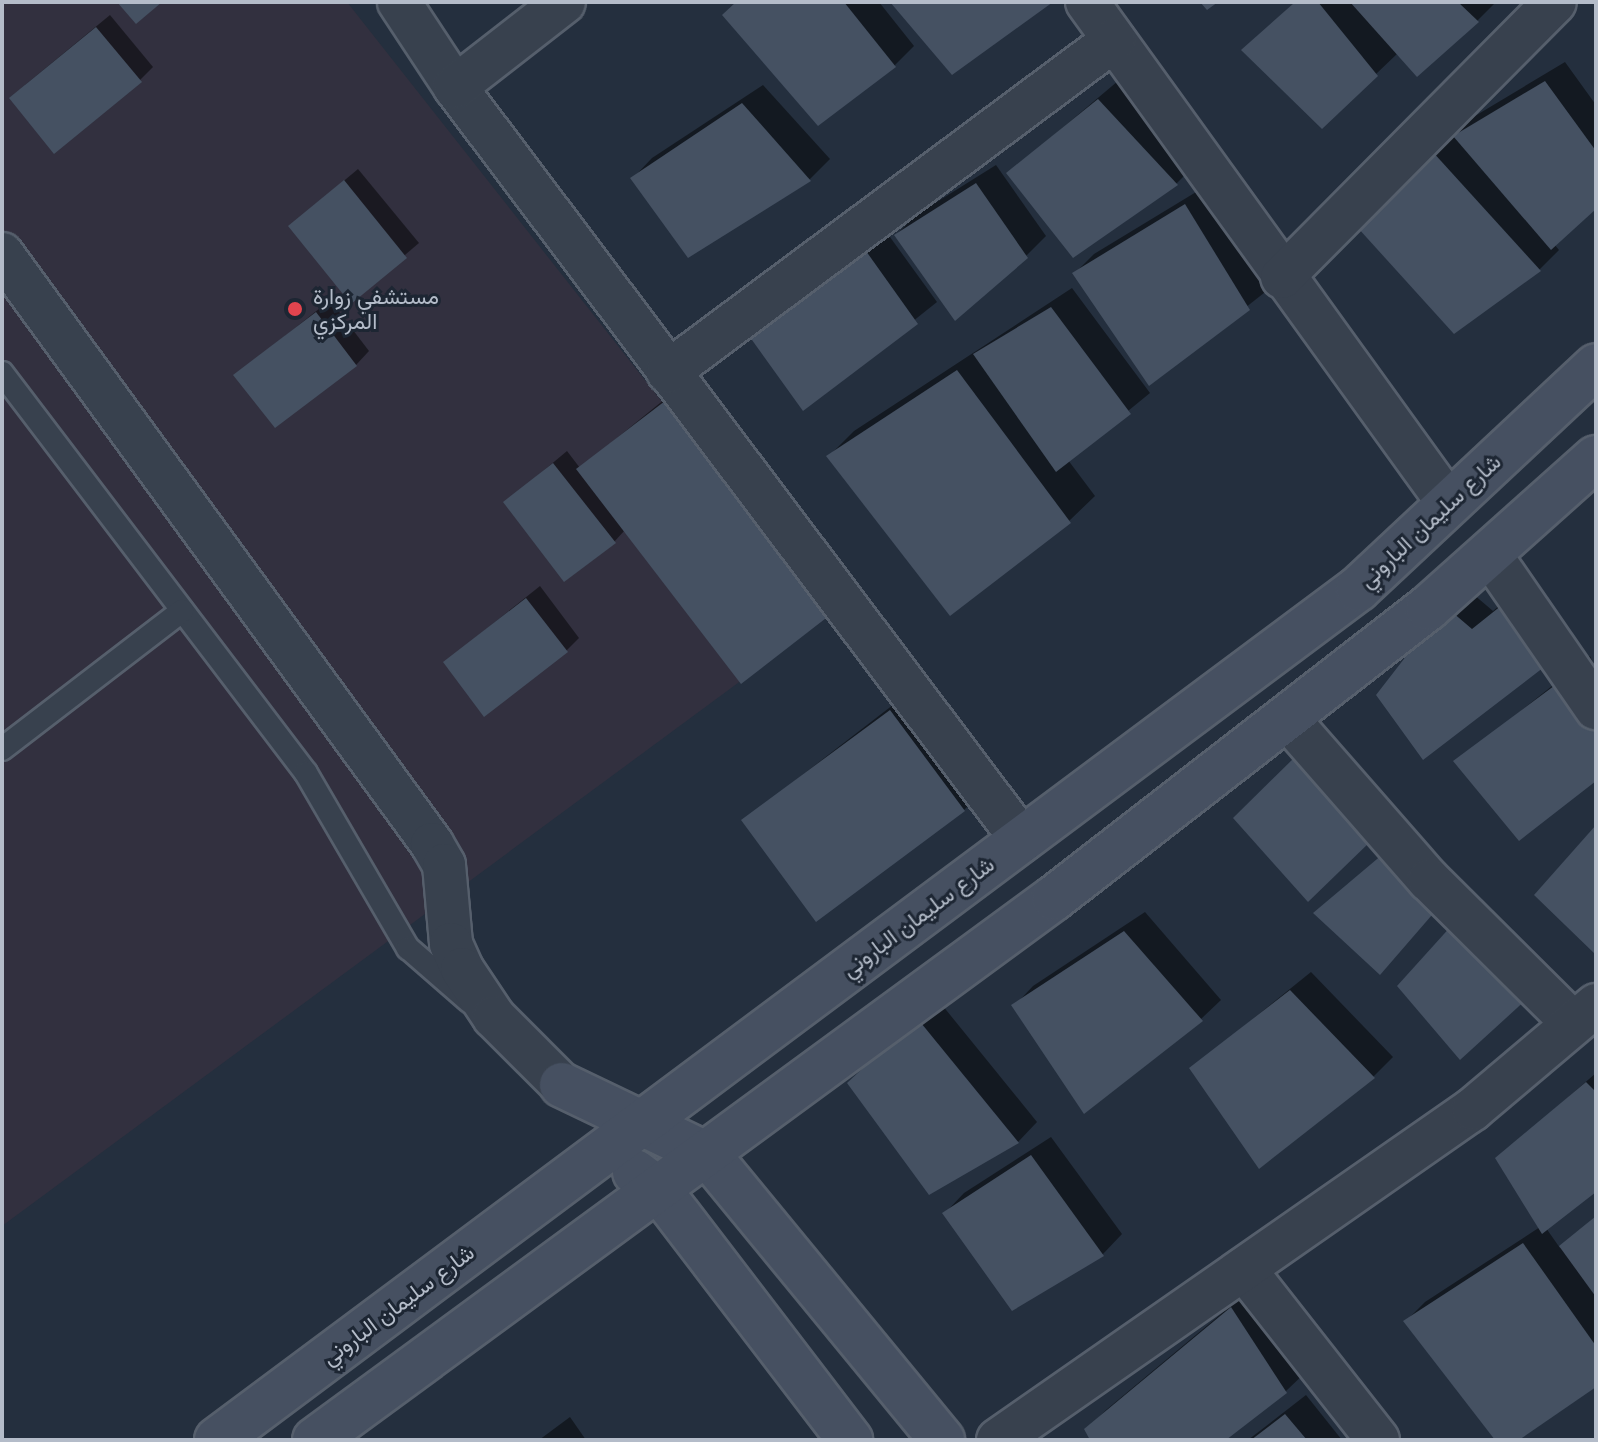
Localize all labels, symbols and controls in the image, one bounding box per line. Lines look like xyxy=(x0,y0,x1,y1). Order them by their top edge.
place label: مستشفي زوارة المركزي xyxy=(313,283,439,334)
marker: مستشفي زوارة المركزي xyxy=(284,298,306,320)
street label: شارع سليمان الباروني xyxy=(1354,449,1506,593)
street label: شارع سليمان الباروني xyxy=(837,851,999,983)
street label: شارع سليمان الباروني xyxy=(317,1239,479,1371)

